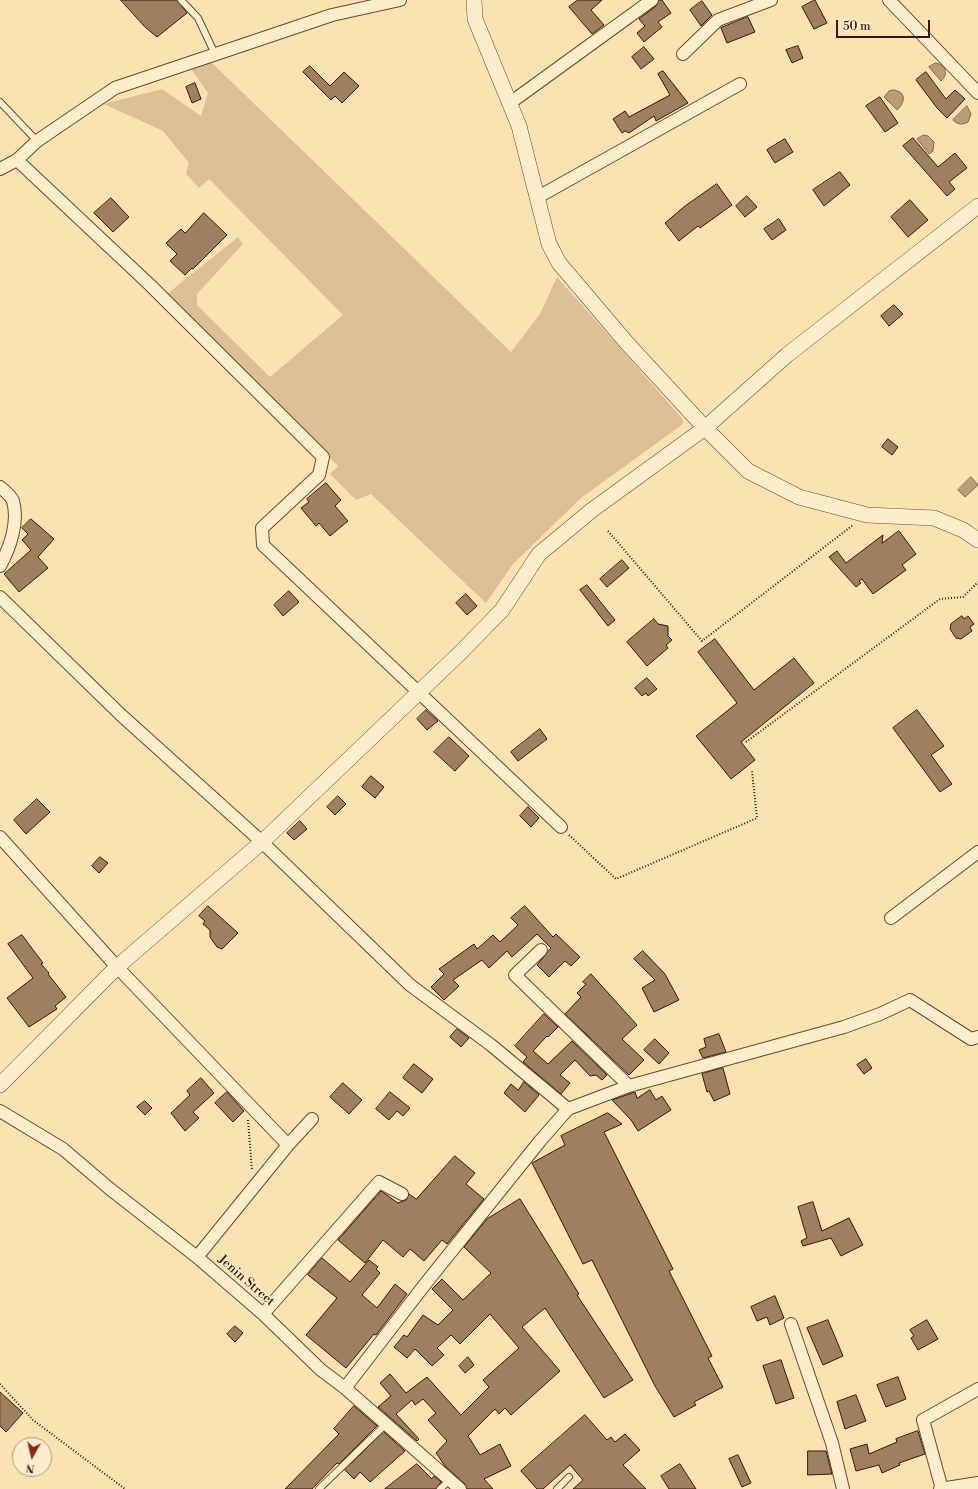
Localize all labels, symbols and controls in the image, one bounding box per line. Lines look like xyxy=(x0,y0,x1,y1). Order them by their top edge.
scale bar xyxy=(838,12,932,38)
text: 50 m xyxy=(843,19,871,34)
street label: Jenin Street xyxy=(215,1252,277,1310)
north arrow xyxy=(12,1437,52,1477)
text: N xyxy=(25,1460,36,1475)

